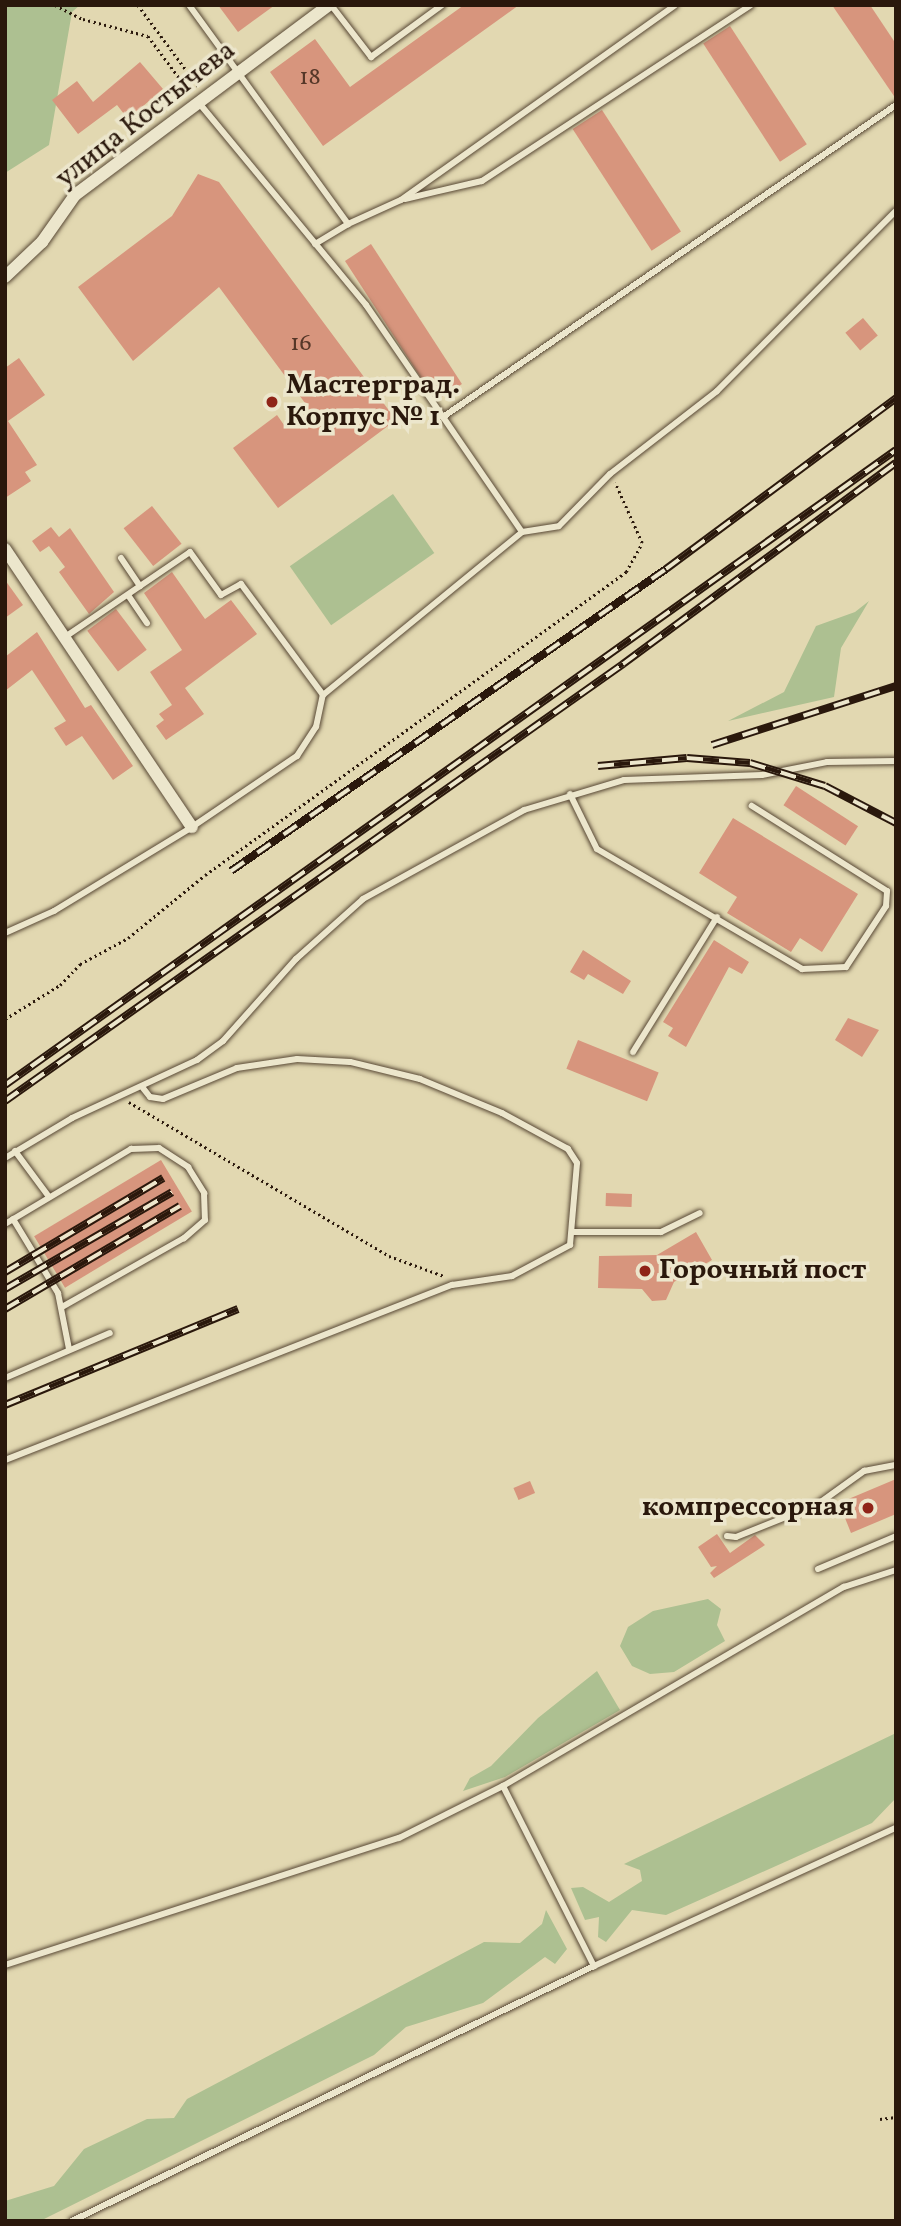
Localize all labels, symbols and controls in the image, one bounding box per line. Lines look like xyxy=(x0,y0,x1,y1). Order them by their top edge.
street label: улица Костычева xyxy=(49,34,243,196)
house number: 18 xyxy=(299,65,321,93)
house number: 16 xyxy=(290,331,312,359)
place label: Мастерград. Корпус № 1 xyxy=(286,369,460,435)
marker: Мастерград. Корпус № 1 xyxy=(264,394,280,410)
place label: Горочный пост xyxy=(659,1254,866,1288)
marker: Горочный пост xyxy=(637,1263,653,1279)
place label: компрессорная xyxy=(642,1491,854,1525)
marker: компрессорная xyxy=(860,1500,876,1516)

